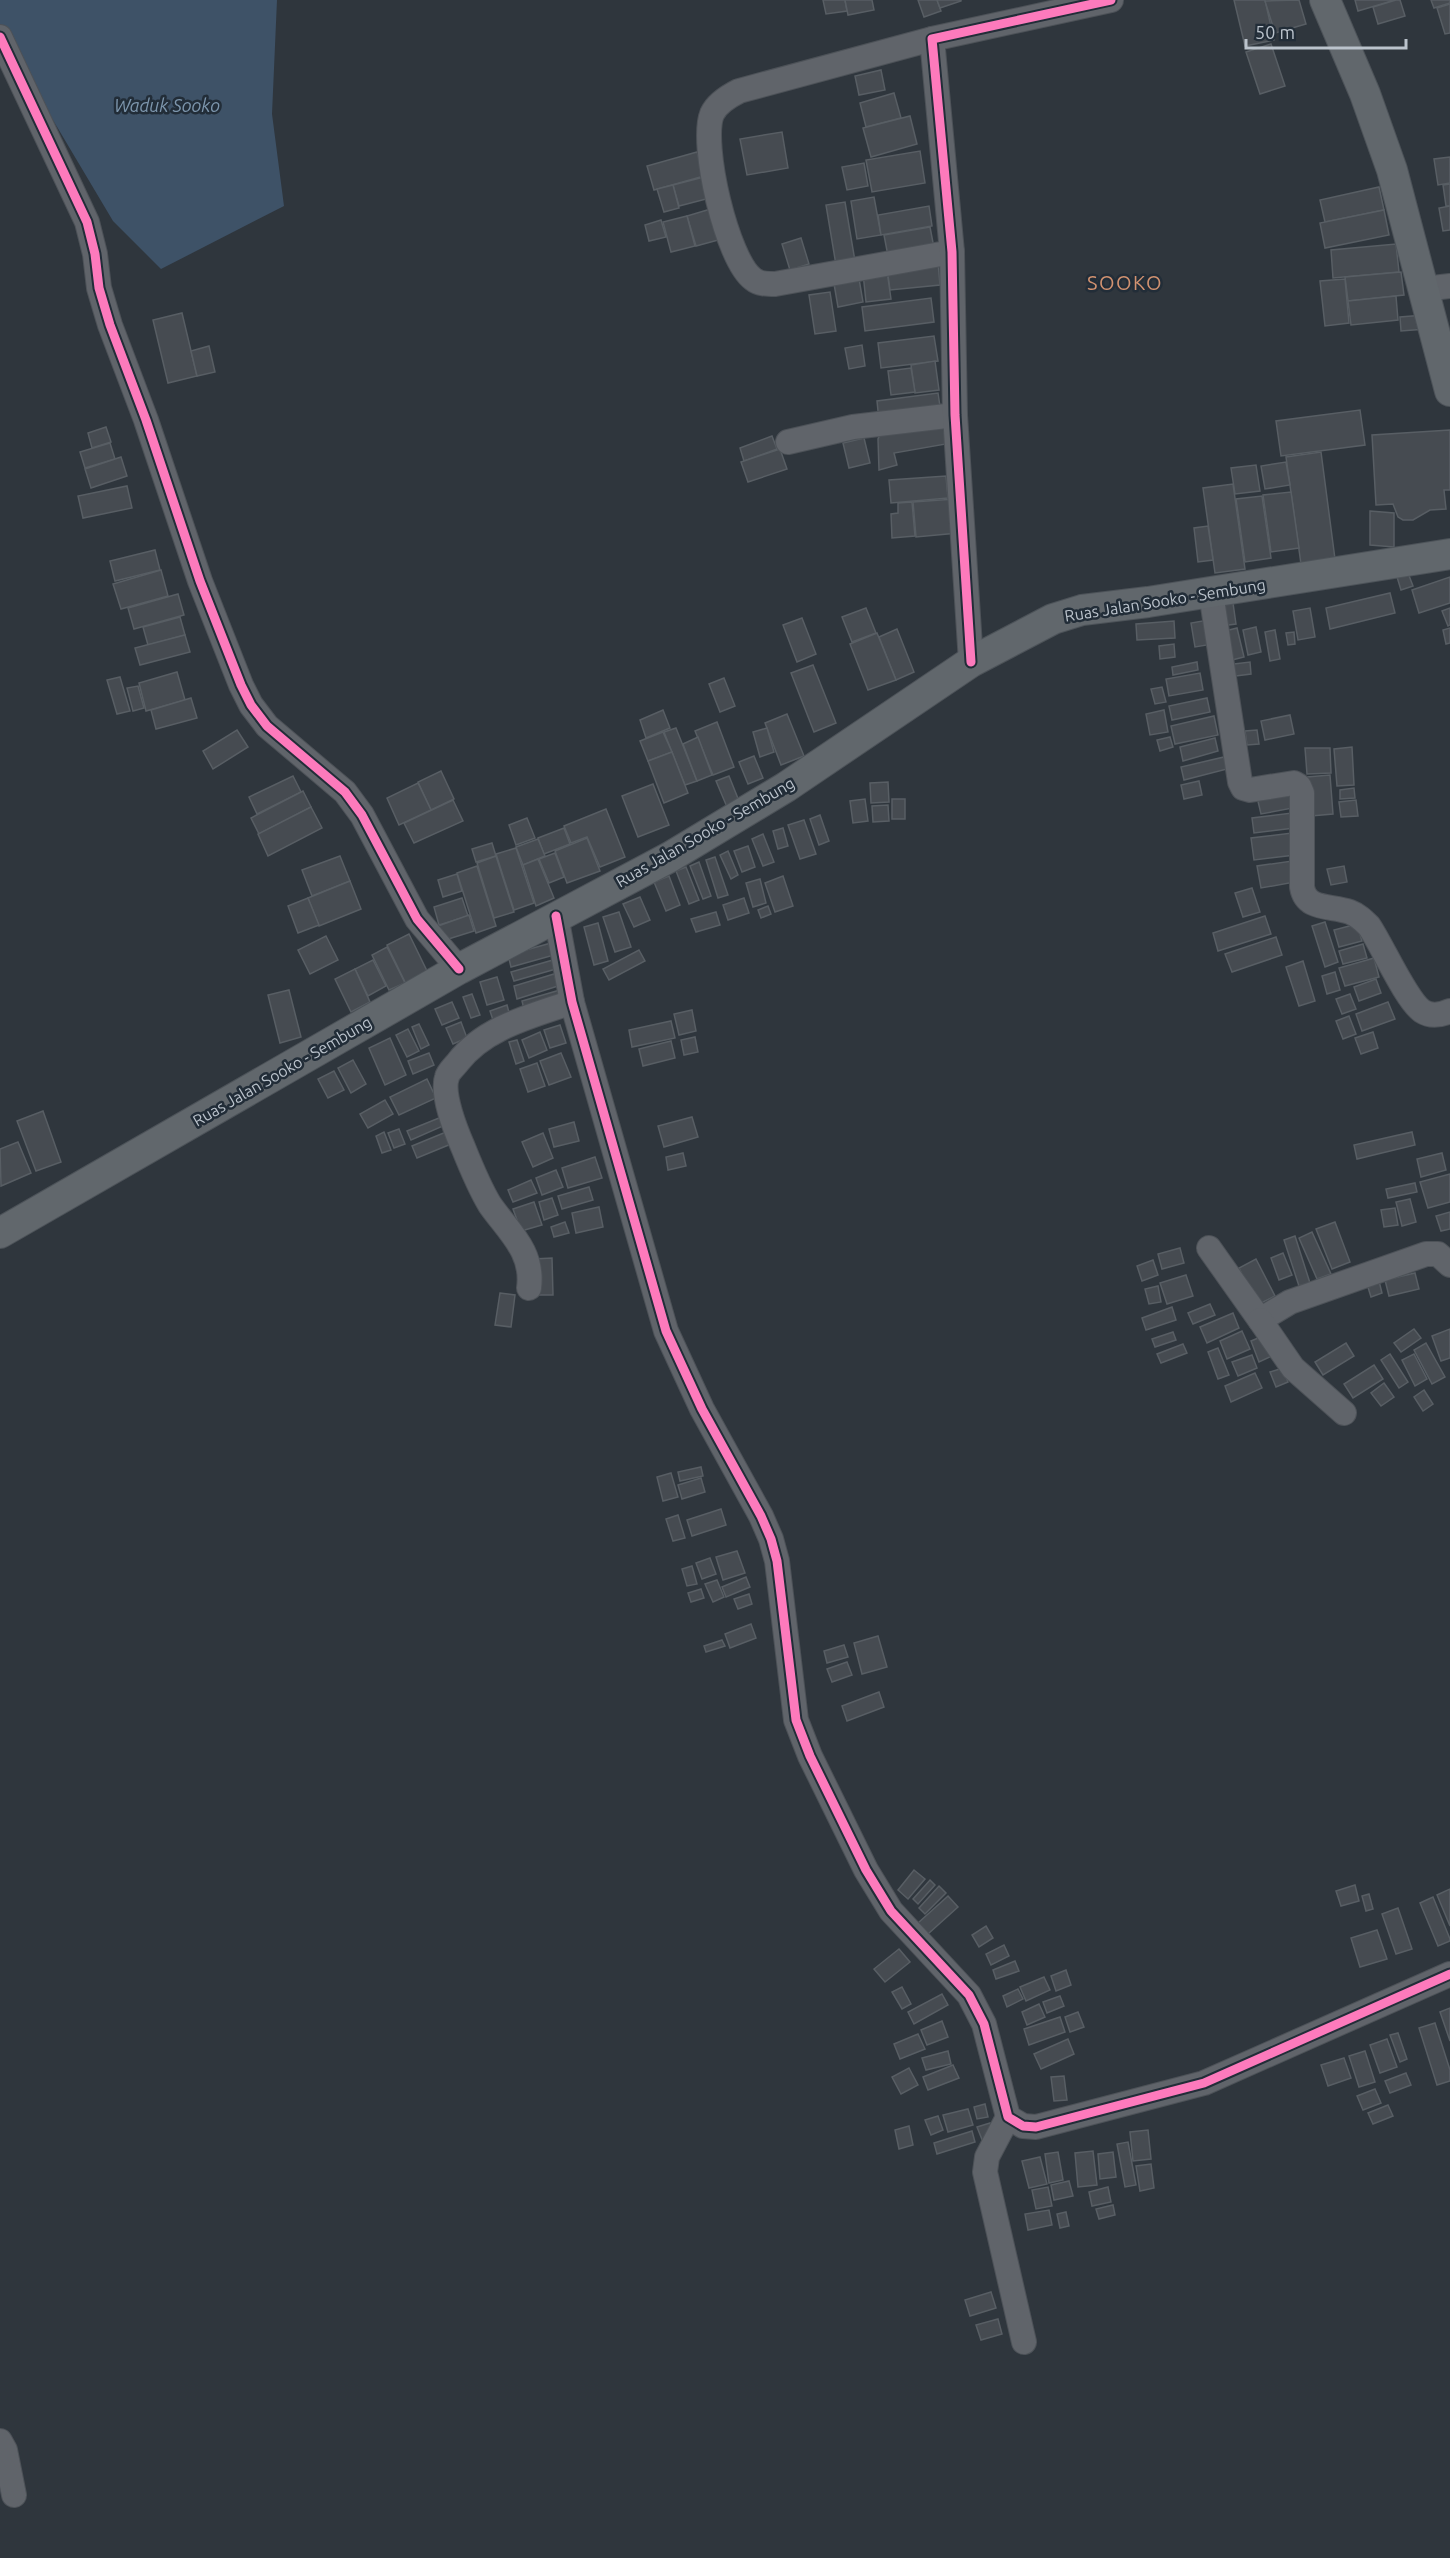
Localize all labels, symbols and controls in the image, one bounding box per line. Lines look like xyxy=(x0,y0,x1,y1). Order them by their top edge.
scale bar xyxy=(1246,12,1406,50)
text: 50 m xyxy=(1255,22,1295,42)
water label: Waduk Sooko xyxy=(114,95,220,115)
district label: SOOKO xyxy=(1087,271,1163,294)
street label: Ruas Jalan Sooko - Sembung xyxy=(1063,575,1267,625)
street label: Ruas Jalan Sooko - Sembung xyxy=(612,773,798,891)
street label: Ruas Jalan Sooko - Sembung xyxy=(189,1012,375,1130)

